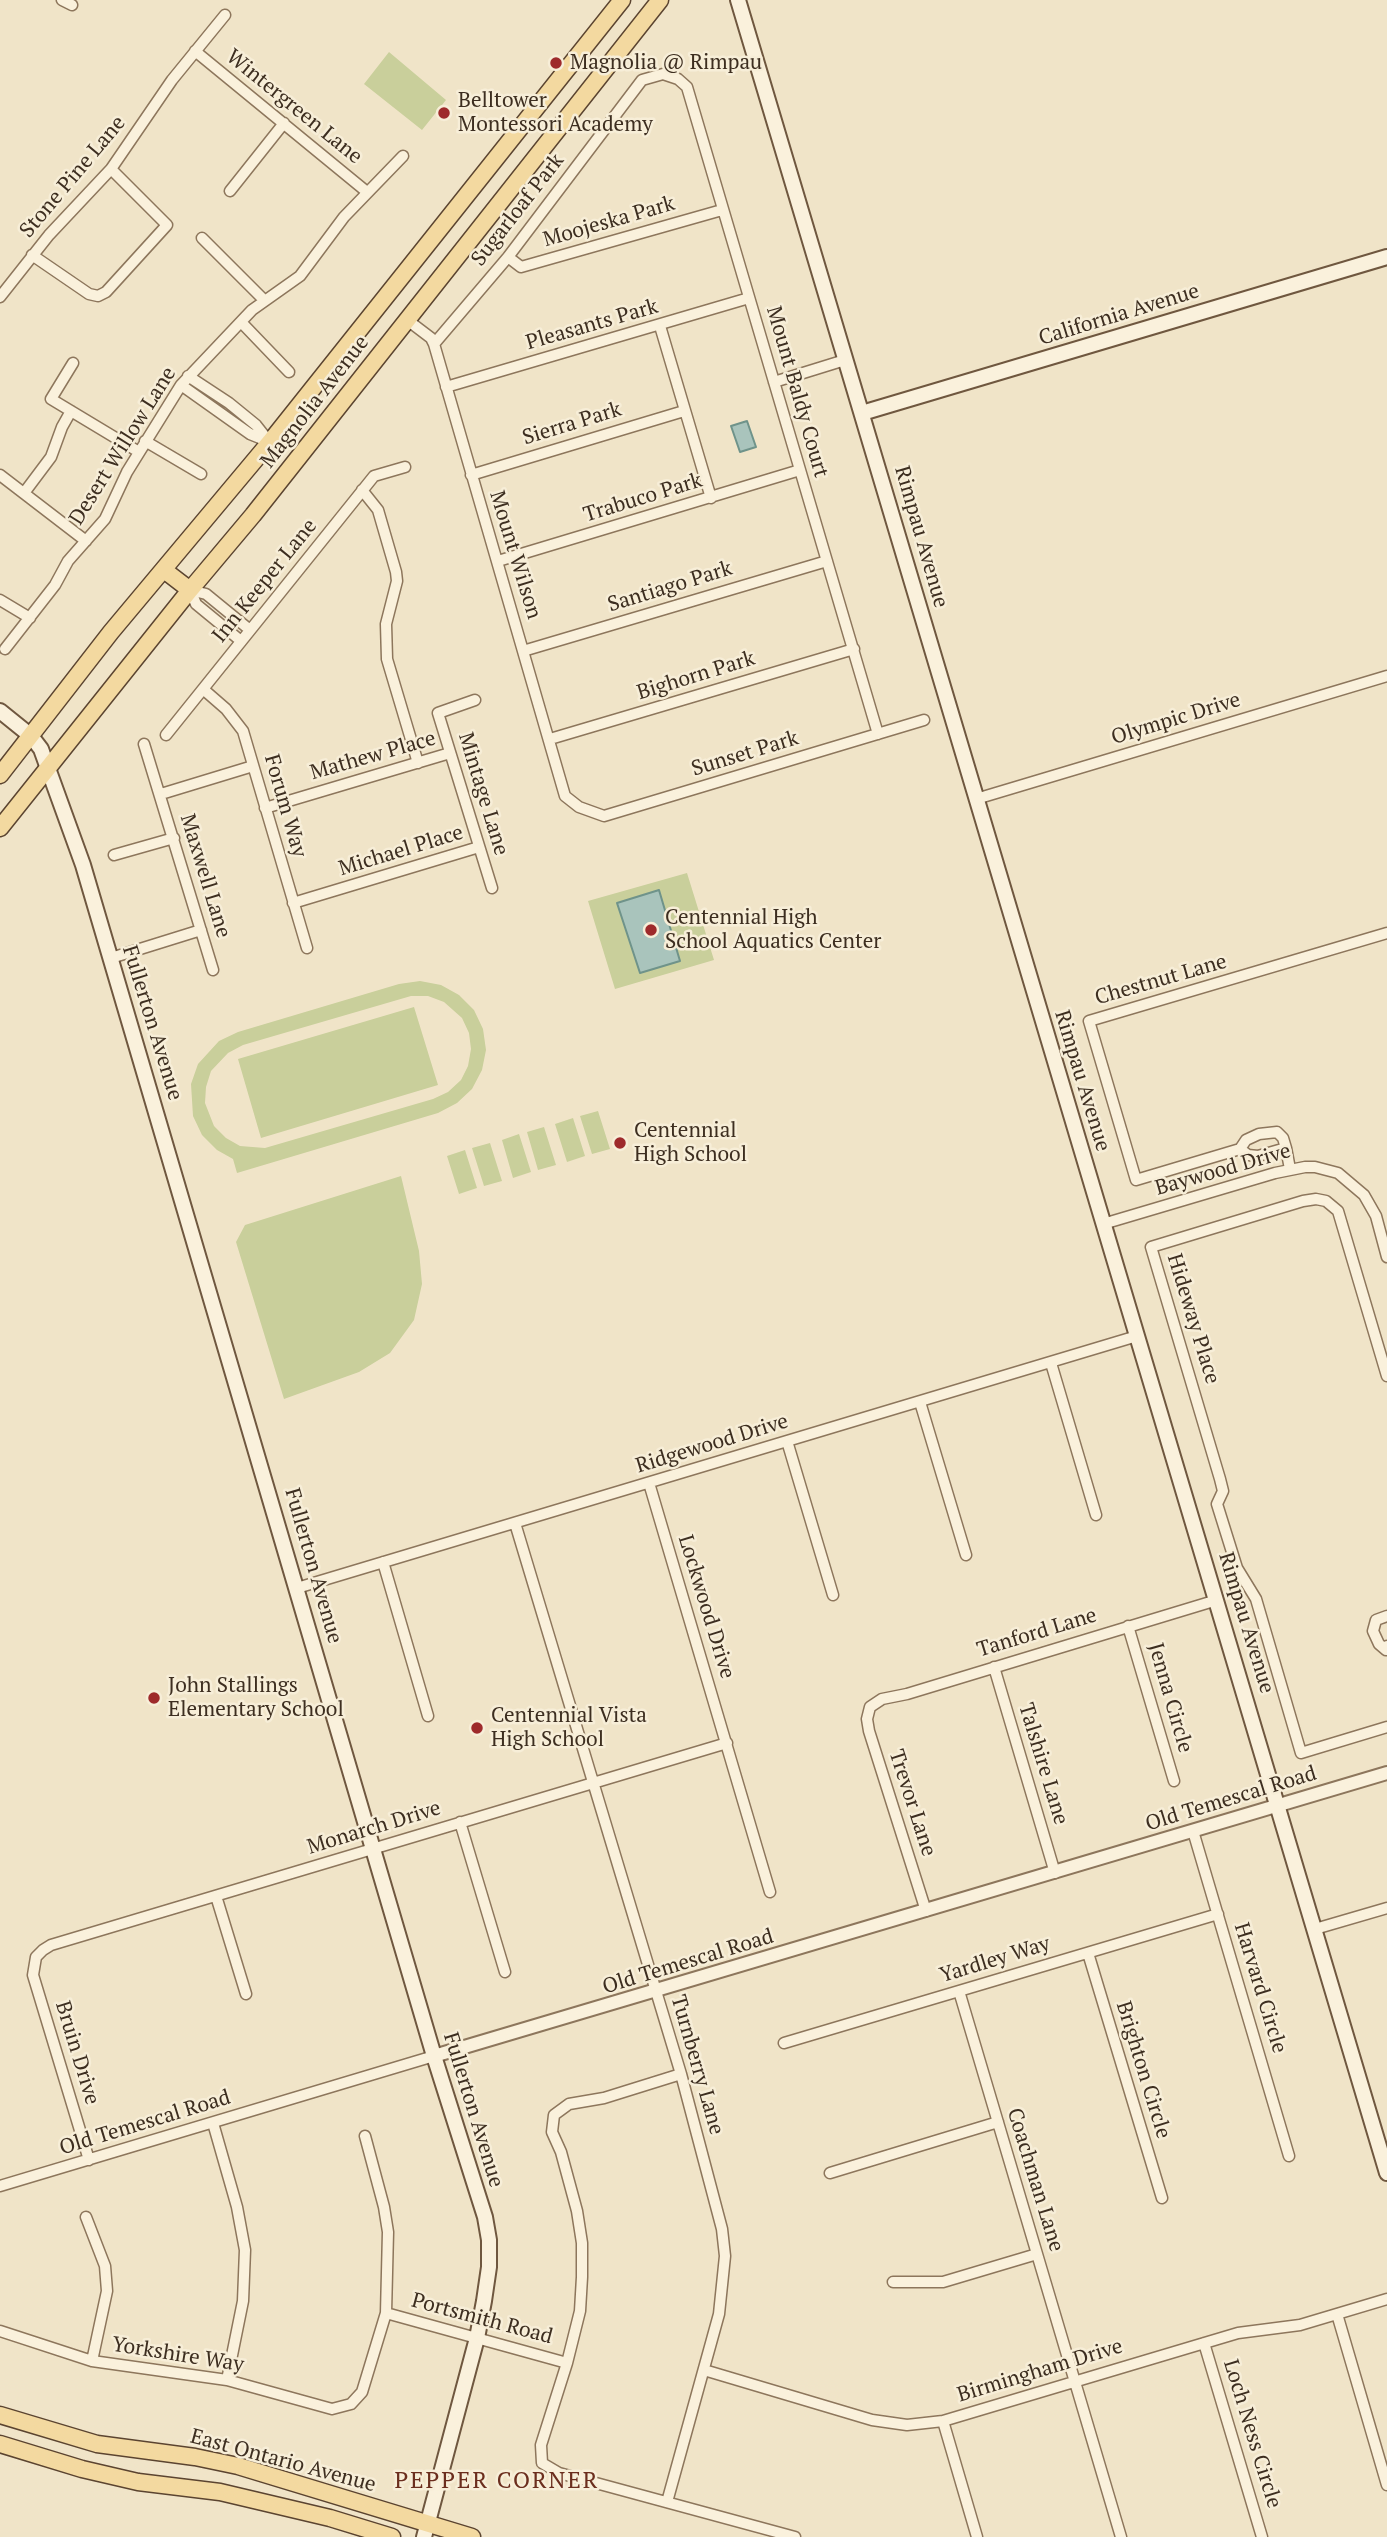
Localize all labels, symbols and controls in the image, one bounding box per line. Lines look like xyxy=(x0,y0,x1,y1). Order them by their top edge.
street label: Wintergreen Lane xyxy=(221,44,367,170)
place label: Magnolia @ Rimpau xyxy=(570,50,762,76)
marker: Magnolia @ Rimpau xyxy=(548,55,564,71)
place label: Belltower Montessori Academy xyxy=(458,88,653,138)
marker: Belltower Montessori Academy xyxy=(436,105,452,121)
street label: Stone Pine Lane xyxy=(15,111,131,243)
street label: Sugarloaf Park xyxy=(466,149,570,271)
street label: Moojeska Park xyxy=(540,191,678,253)
street label: California Avenue xyxy=(1036,279,1202,351)
street label: Pleasants Park xyxy=(523,294,661,356)
street label: Mount Baldy Court xyxy=(760,303,834,481)
street label: Magnolia Avenue xyxy=(255,331,375,473)
street label: Desert Willow Lane xyxy=(64,362,182,530)
street label: Sierra Park xyxy=(520,397,624,451)
street label: Rimpau Avenue xyxy=(889,463,953,611)
street label: Trabuco Park xyxy=(581,468,705,528)
street label: Mount Wilson xyxy=(484,488,546,622)
street label: Inn Keeper Lane xyxy=(207,514,323,648)
street label: Santiago Park xyxy=(605,556,735,618)
street label: Bighorn Park xyxy=(634,646,758,706)
street label: Olympic Drive xyxy=(1108,687,1244,751)
street label: Mathew Place xyxy=(307,726,439,786)
street label: Sunset Park xyxy=(689,726,801,782)
street label: Mintage Lane xyxy=(452,729,514,859)
street label: Forum Way xyxy=(258,752,312,860)
street label: Maxwell Lane xyxy=(174,811,236,941)
street label: Michael Place xyxy=(336,820,466,882)
place label: Centennial High School Aquatics Center xyxy=(665,905,881,955)
marker: Centennial High School Aquatics Center xyxy=(643,922,659,938)
street label: Fullerton Avenue xyxy=(116,943,188,1103)
street label: Chestnut Lane xyxy=(1092,949,1230,1011)
street label: Rimpau Avenue xyxy=(1049,1007,1115,1155)
place label: Centennial High School xyxy=(634,1118,747,1168)
marker: Centennial High School xyxy=(612,1135,628,1151)
street label: Baywood Drive xyxy=(1152,1139,1294,1201)
street label: Hideway Place xyxy=(1161,1251,1225,1387)
street label: Ridgewood Drive xyxy=(633,1409,791,1479)
street label: Fullerton Avenue xyxy=(279,1485,347,1647)
street label: Lockwood Drive xyxy=(672,1532,740,1682)
street label: Rimpau Avenue xyxy=(1213,1549,1279,1697)
street label: Tanford Lane xyxy=(974,1603,1100,1663)
street label: Jenna Circle xyxy=(1142,1640,1198,1756)
place label: John Stallings Elementary School xyxy=(168,1673,344,1723)
marker: John Stallings Elementary School xyxy=(146,1690,162,1706)
street label: Talshire Lane xyxy=(1013,1700,1073,1828)
place label: Centennial Vista High School xyxy=(491,1703,647,1753)
marker: Centennial Vista High School xyxy=(469,1720,485,1736)
street label: Trevor Lane xyxy=(883,1746,941,1860)
street label: Old Temescal Road xyxy=(1143,1761,1319,1837)
street label: Monarch Drive xyxy=(304,1796,444,1860)
street label: Harvard Circle xyxy=(1228,1920,1292,2056)
street label: Old Temescal Road xyxy=(600,1924,776,2000)
street label: Yardley Way xyxy=(937,1931,1053,1989)
street label: Turnberry Lane xyxy=(665,1992,729,2138)
street label: Bruin Drive xyxy=(49,1998,105,2108)
street label: Brighton Circle xyxy=(1110,1998,1176,2142)
street label: Fullerton Avenue xyxy=(437,2030,509,2190)
street label: Old Temescal Road xyxy=(57,2085,233,2161)
street label: Coachman Lane xyxy=(1001,2105,1069,2255)
street label: Portsmith Road xyxy=(409,2288,555,2350)
street label: Yorkshire Way xyxy=(110,2332,246,2378)
street label: Birmingham Drive xyxy=(954,2334,1126,2408)
street label: Loch Ness Circle xyxy=(1217,2357,1287,2511)
street label: East Ontario Avenue xyxy=(187,2424,379,2498)
district label: PEPPER CORNER xyxy=(396,2467,598,2495)

